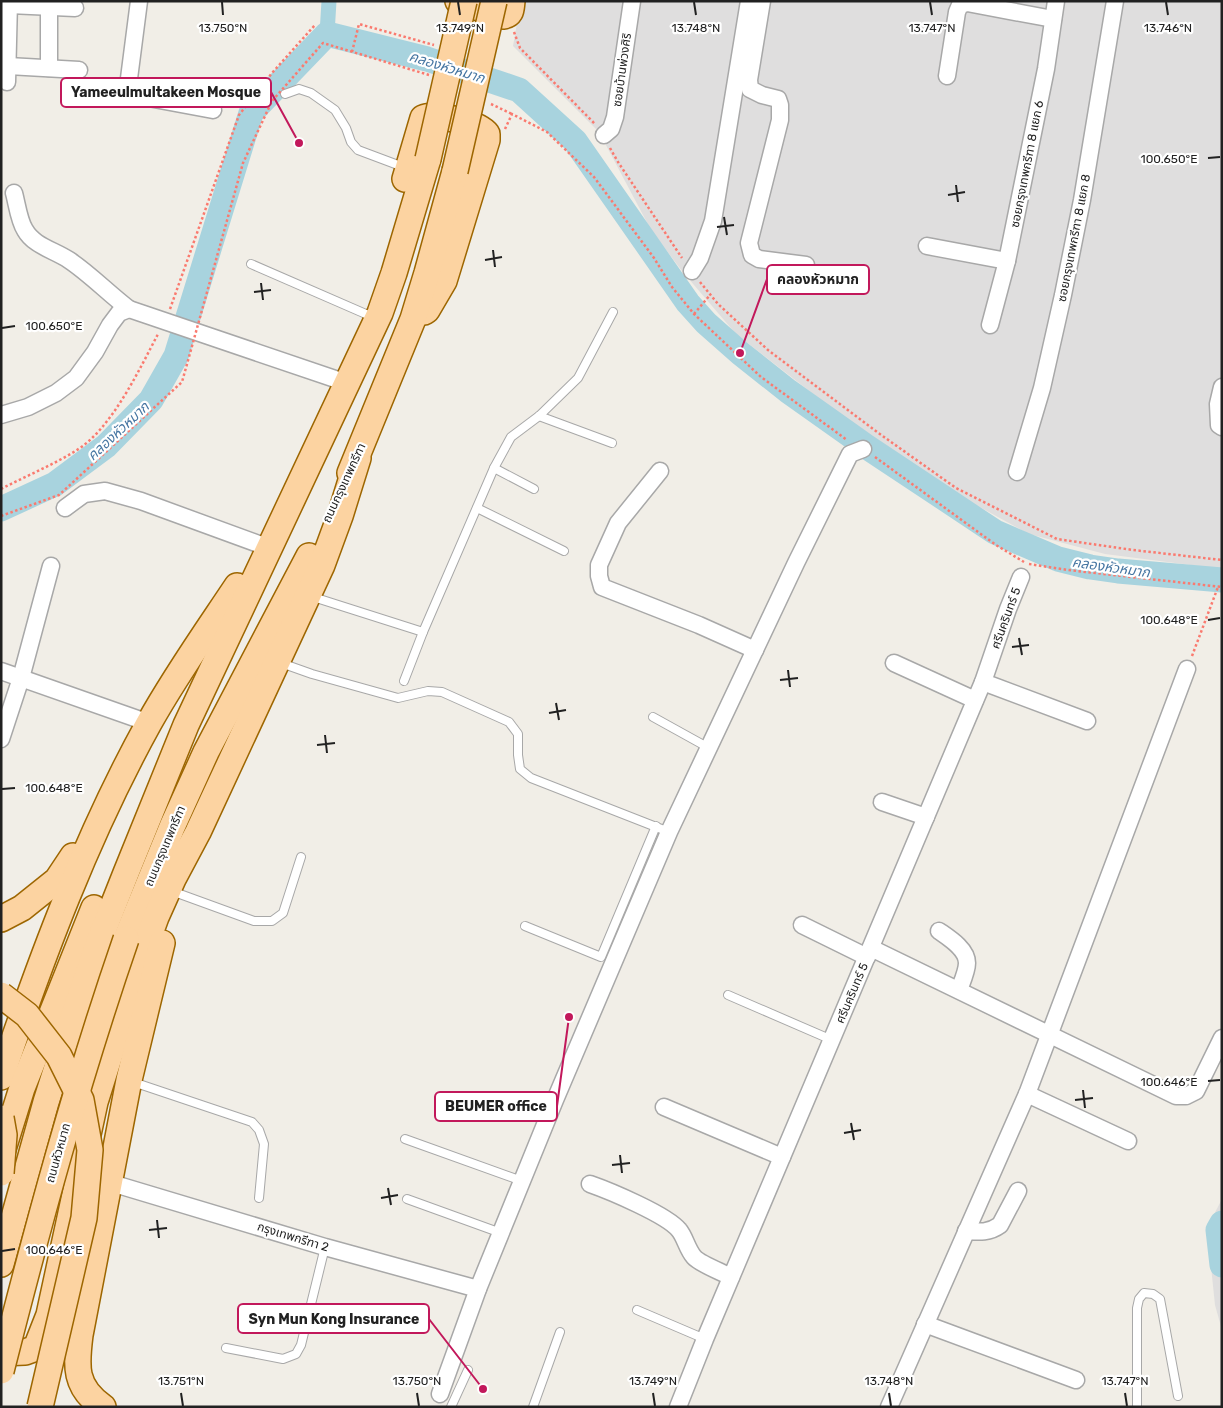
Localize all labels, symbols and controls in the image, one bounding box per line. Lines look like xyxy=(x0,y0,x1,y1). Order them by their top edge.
text: 13.750°N xyxy=(199,21,247,35)
text: 13.749°N xyxy=(436,21,484,35)
text: 13.748°N xyxy=(672,21,720,35)
text: 13.747°N xyxy=(908,21,956,35)
text: 13.746°N xyxy=(1144,21,1192,35)
street label: ซอยบ้านพ่วงศิริ xyxy=(610,32,634,108)
water label: คลองหัวหมาก xyxy=(407,48,487,87)
callout: Yameeulmultakeen Mosque xyxy=(61,78,271,107)
text: Yameeulmultakeen Mosque xyxy=(71,84,261,101)
street label: ซอยกรุงเทพกรีฑา 8 แยก 6 xyxy=(1008,99,1046,229)
text: 100.650°E xyxy=(1141,152,1198,166)
street label: ซอยกรุงเทพกรีฑา 8 แยก 8 xyxy=(1055,173,1093,303)
callout: คลองหัวหมาก xyxy=(767,265,869,294)
text: คลองหัวหมาก xyxy=(777,271,859,288)
text: 100.650°E xyxy=(26,319,83,333)
water label: คลองหัวหมาก xyxy=(84,398,153,464)
street label: ถนนกรุงเทพกรีฑา xyxy=(319,441,369,525)
water label: คลองหัวหมาก xyxy=(1071,554,1151,581)
street label: ศรีนครินทร์ 5 xyxy=(988,585,1024,651)
text: 100.648°E xyxy=(1140,613,1198,627)
text: 100.648°E xyxy=(25,781,83,795)
street label: ถนนกรุงเทพกรีฑา xyxy=(142,804,188,888)
street label: ศรีนครินทร์ 5 xyxy=(833,961,871,1025)
text: 100.646°E xyxy=(1141,1075,1197,1089)
callout: BEUMER office xyxy=(435,1092,557,1121)
text: BEUMER office xyxy=(445,1098,547,1115)
street label: ถนนหัวหมาก xyxy=(43,1122,73,1184)
street label: กรุงเทพกรีฑา 2 xyxy=(256,1219,330,1255)
text: 100.646°E xyxy=(26,1243,82,1257)
callout: Syn Mun Kong Insurance xyxy=(238,1304,429,1333)
text: Syn Mun Kong Insurance xyxy=(249,1311,419,1328)
text: 13.751°N xyxy=(158,1374,204,1388)
text: 13.750°N xyxy=(393,1374,441,1388)
text: 13.749°N xyxy=(629,1374,677,1388)
text: 13.748°N xyxy=(865,1374,913,1388)
text: 13.747°N xyxy=(1101,1374,1149,1388)

